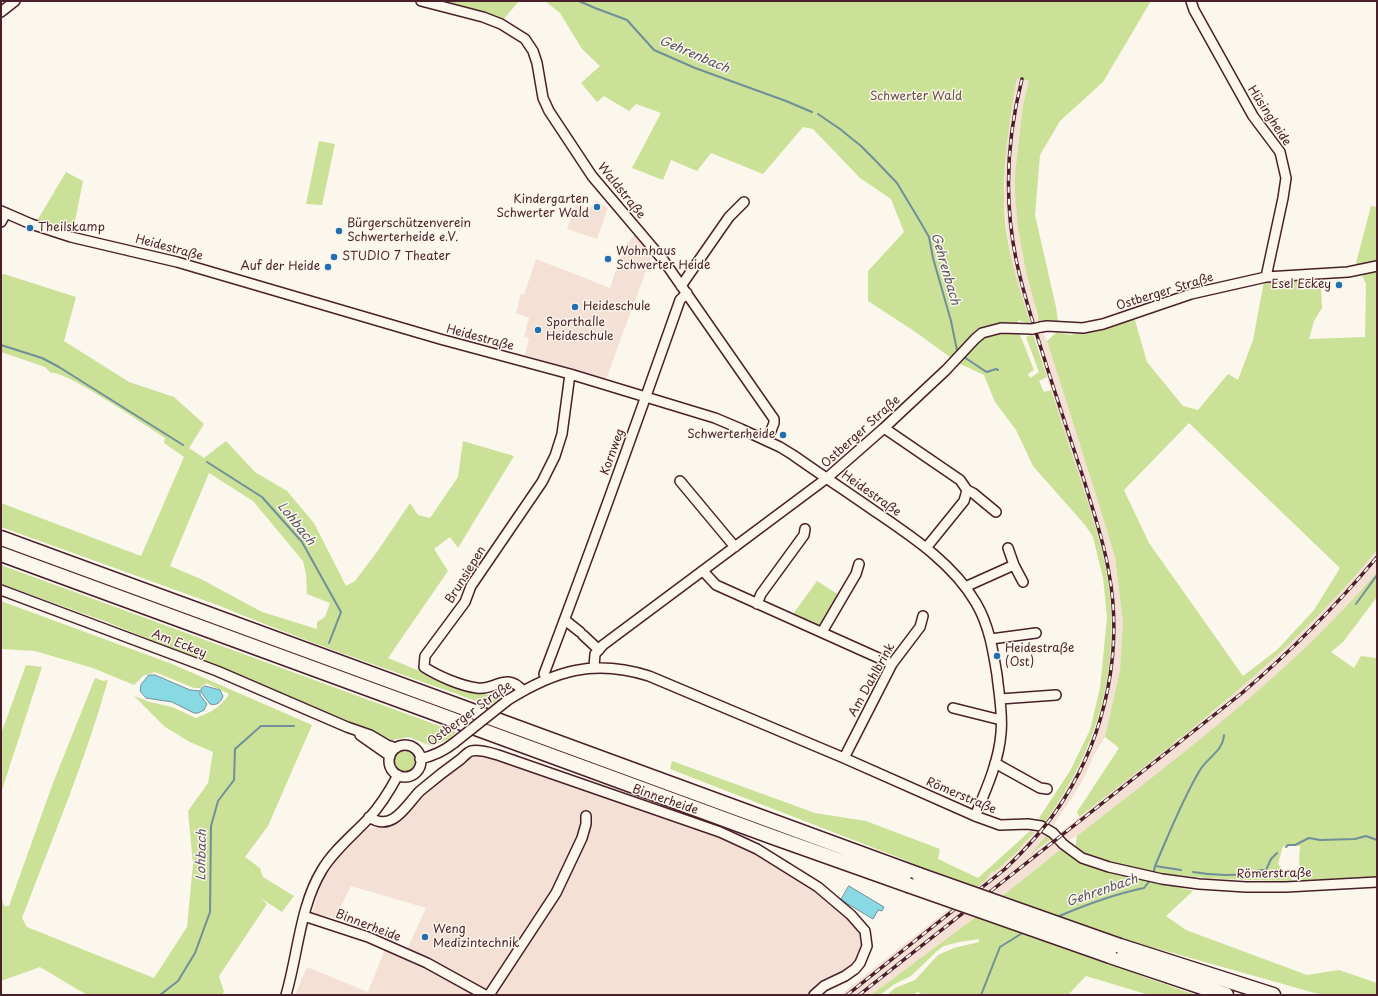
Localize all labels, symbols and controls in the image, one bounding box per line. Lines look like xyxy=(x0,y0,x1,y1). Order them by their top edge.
water label: Gehrenbach xyxy=(657,33,731,77)
street label: Hüsingheide xyxy=(1244,83,1294,149)
park label: Schwerter Wald xyxy=(870,90,962,104)
street label: Waldstraße xyxy=(594,160,648,222)
place label: Kindergarten Schwerter Wald xyxy=(496,193,589,221)
marker: Kindergarten Schwerter Wald xyxy=(592,202,602,212)
place label: Bürgerschützenverein Schwerterheide e.V. xyxy=(347,217,471,245)
place label: Theilskamp xyxy=(38,221,105,235)
marker: Theilskamp xyxy=(25,223,35,233)
marker: Bürgerschützenverein Schwerterheide e.V. xyxy=(334,226,344,236)
water label: Gehrenbach xyxy=(927,231,963,307)
street label: Heidestraße xyxy=(134,232,204,264)
place label: Wohnhaus Schwerter Heide xyxy=(616,245,710,273)
place label: STUDIO 7 Theater xyxy=(342,250,450,264)
marker: STUDIO 7 Theater xyxy=(329,252,339,262)
marker: Wohnhaus Schwerter Heide xyxy=(603,254,613,264)
place label: Auf der Heide xyxy=(241,260,320,274)
marker: Auf der Heide xyxy=(323,262,333,272)
street label: Ostberger Straße xyxy=(1115,270,1215,314)
place label: Esel Eckey xyxy=(1271,278,1331,292)
marker: Esel Eckey xyxy=(1334,280,1344,290)
place label: Heideschule xyxy=(583,300,651,314)
marker: Heideschule xyxy=(570,302,580,312)
place label: Sporthalle Heideschule xyxy=(546,316,614,344)
street label: Heidestraße xyxy=(445,322,515,354)
marker: Sporthalle Heideschule xyxy=(533,325,543,335)
street label: Ostberger Straße xyxy=(819,393,903,471)
street label: Kornweg xyxy=(598,427,628,477)
place label: Schwerterheide xyxy=(687,428,775,442)
marker: Schwerterheide xyxy=(778,430,788,440)
street label: Heidestraße xyxy=(838,468,904,520)
water label: Lohbach xyxy=(274,499,318,549)
street label: Brunsiepen xyxy=(443,544,489,606)
street label: Am Eckey xyxy=(149,627,209,661)
street label: Am Dahlbrink xyxy=(846,641,898,719)
place label: Heidestraße (Ost) xyxy=(1005,642,1074,670)
marker: Heidestraße (Ost) xyxy=(992,651,1002,661)
street label: Ostberger Straße xyxy=(425,679,515,749)
street label: Römerstraße xyxy=(924,775,998,817)
street label: Binnerheide xyxy=(630,782,700,818)
water label: Lohbach xyxy=(194,829,210,881)
street label: Römerstraße xyxy=(1236,866,1312,882)
water label: Gehrenbach xyxy=(1064,871,1140,911)
street label: Binnerheide xyxy=(333,907,403,945)
place label: Weng Medizintechnik xyxy=(433,923,519,951)
marker: Weng Medizintechnik xyxy=(420,932,430,942)

